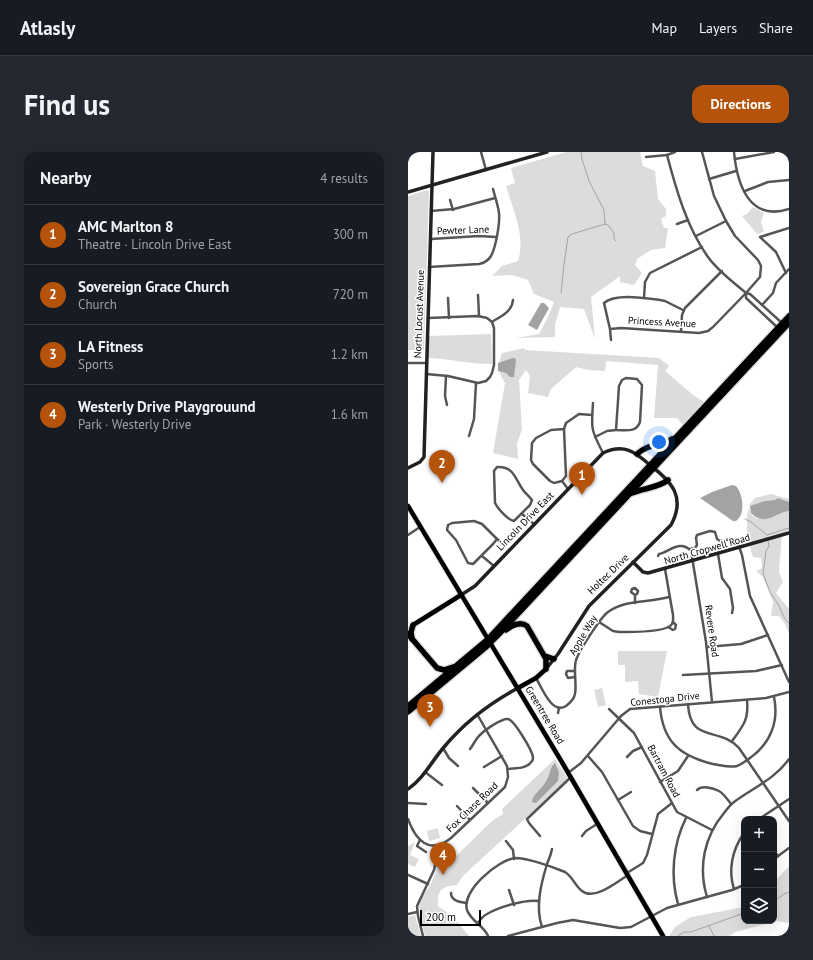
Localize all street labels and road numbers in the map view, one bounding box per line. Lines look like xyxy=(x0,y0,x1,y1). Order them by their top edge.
street label: Pewter Lane xyxy=(437,223,489,237)
street label: North Locust Avenue xyxy=(411,270,427,358)
street label: Princess Avenue xyxy=(628,314,696,330)
street label: Lincoln Drive East xyxy=(494,488,557,553)
street label: North Cropwell Road xyxy=(662,530,752,568)
street label: Holtec Drive xyxy=(585,551,631,597)
street label: Revere Road xyxy=(702,604,722,658)
street label: Apple Way xyxy=(566,612,600,657)
street label: Greentree Road xyxy=(523,683,567,747)
street label: Conestoga Drive xyxy=(630,689,700,709)
street label: Bartram Road xyxy=(645,742,683,800)
street label: Fox Chase Road xyxy=(443,779,501,835)

